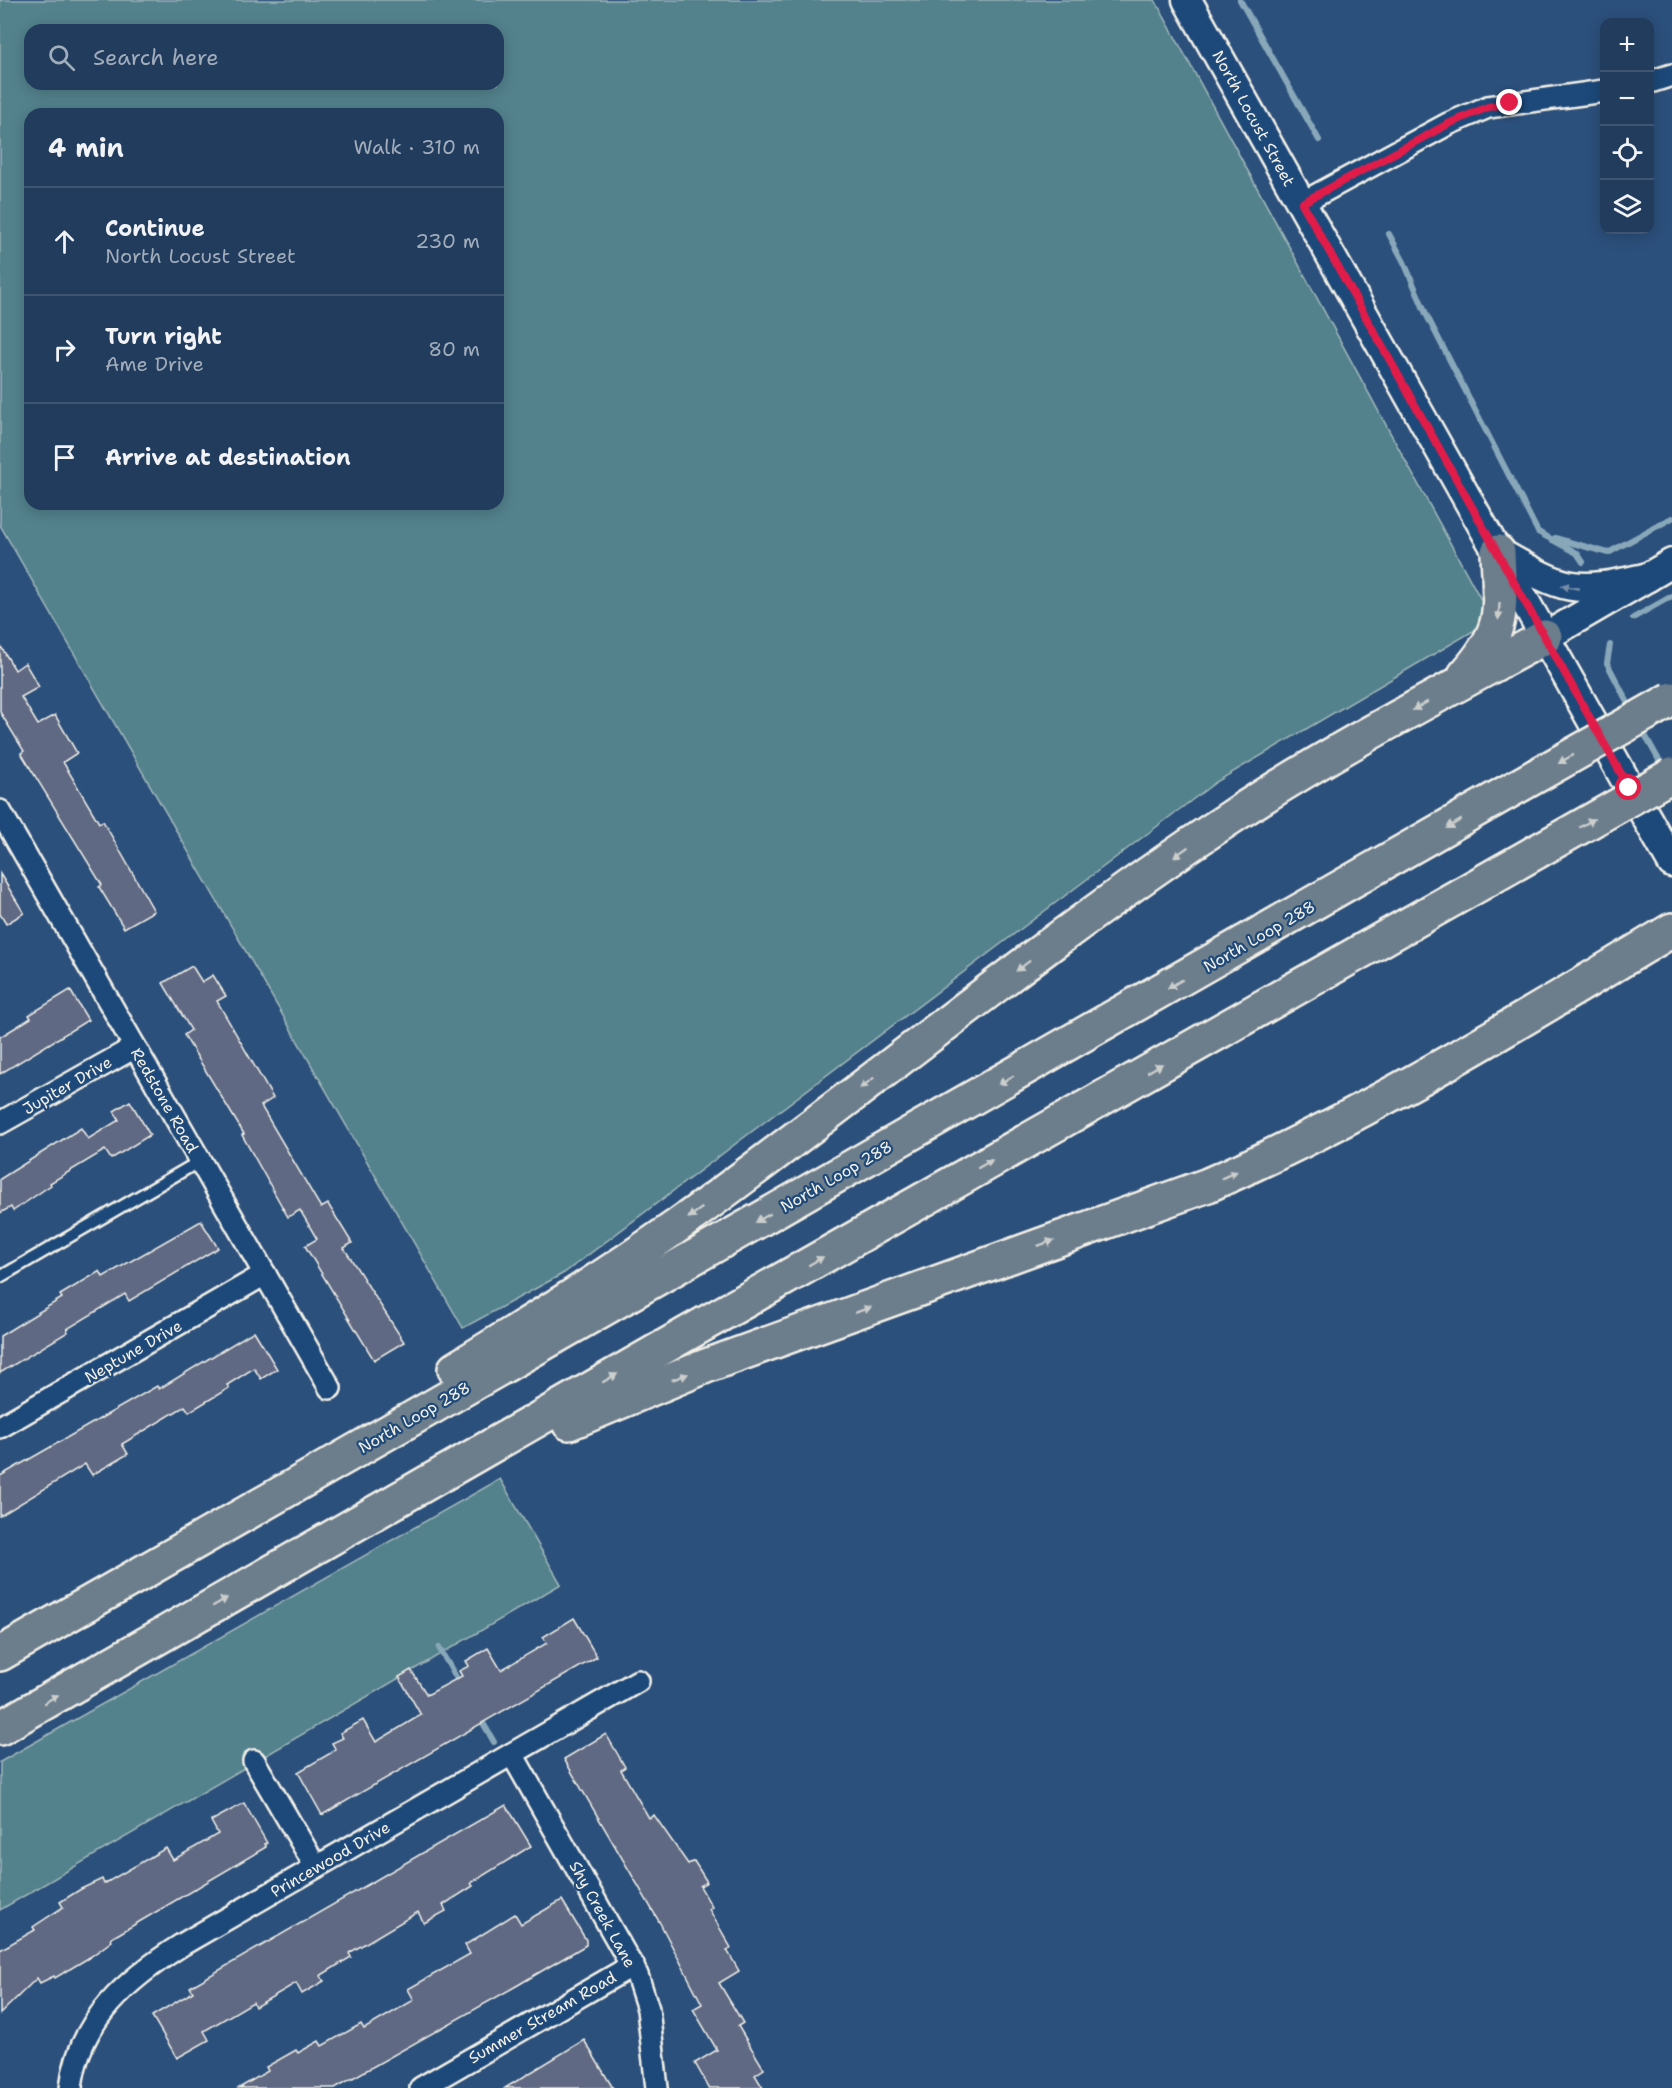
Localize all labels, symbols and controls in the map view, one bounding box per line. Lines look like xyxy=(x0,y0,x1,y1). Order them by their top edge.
map controls xyxy=(1600,18,1654,234)
button: + xyxy=(1600,18,1654,72)
search box xyxy=(24,24,504,90)
icon: search xyxy=(45,41,78,74)
text: Search here xyxy=(93,43,219,72)
street label: North Locust Street xyxy=(1207,46,1300,190)
button: − xyxy=(1600,72,1654,126)
route end xyxy=(1496,89,1522,115)
button: locate xyxy=(1600,126,1654,180)
text: 4 min xyxy=(48,130,124,165)
text: Walk · 310 m xyxy=(354,134,480,160)
button: layers xyxy=(1600,180,1654,234)
text: Continue xyxy=(105,214,205,243)
icon: ahead xyxy=(48,225,81,258)
text: 230 m xyxy=(415,228,480,254)
text: North Locust Street xyxy=(105,243,296,269)
text: Turn right xyxy=(105,322,222,351)
icon: right xyxy=(48,333,81,366)
text: 80 m xyxy=(428,336,480,362)
text: Ame Drive xyxy=(105,351,204,377)
icon: arrive xyxy=(48,441,81,474)
text: Arrive at destination xyxy=(105,443,351,472)
one-way arrow xyxy=(1561,581,1580,591)
one-way arrow xyxy=(1494,601,1504,620)
one-way arrow xyxy=(1411,701,1428,711)
one-way arrow xyxy=(1557,754,1574,764)
route start xyxy=(1615,774,1641,800)
one-way arrow xyxy=(1445,818,1462,828)
one-way arrow xyxy=(1579,818,1595,829)
one-way arrow xyxy=(1174,846,1190,858)
street label: North Loop 288 xyxy=(1200,896,1319,977)
one-way arrow xyxy=(1015,959,1031,972)
one-way arrow xyxy=(1167,979,1184,989)
street label: Redstone Road xyxy=(126,1044,203,1157)
street label: Jupiter Drive xyxy=(19,1051,116,1119)
one-way arrow xyxy=(1147,1062,1163,1073)
one-way arrow xyxy=(997,1075,1014,1085)
one-way arrow xyxy=(859,1076,875,1089)
street label: North Loop 288 xyxy=(777,1136,896,1217)
one-way arrow xyxy=(977,1159,994,1169)
one-way arrow xyxy=(1220,1170,1238,1180)
one-way arrow xyxy=(687,1206,702,1218)
one-way arrow xyxy=(754,1213,771,1223)
one-way arrow xyxy=(1037,1238,1055,1248)
one-way arrow xyxy=(808,1255,824,1266)
one-way arrow xyxy=(854,1304,872,1314)
street label: Neptune Drive xyxy=(81,1315,186,1388)
one-way arrow xyxy=(671,1371,689,1381)
one-way arrow xyxy=(602,1373,618,1384)
street label: North Loop 288 xyxy=(355,1377,474,1458)
one-way arrow xyxy=(212,1597,229,1607)
one-way arrow xyxy=(43,1694,60,1704)
street label: Princewood Drive xyxy=(267,1817,394,1902)
street label: Shy Creek Lane xyxy=(565,1857,641,1971)
street label: Summer Stream Road xyxy=(464,1966,620,2068)

